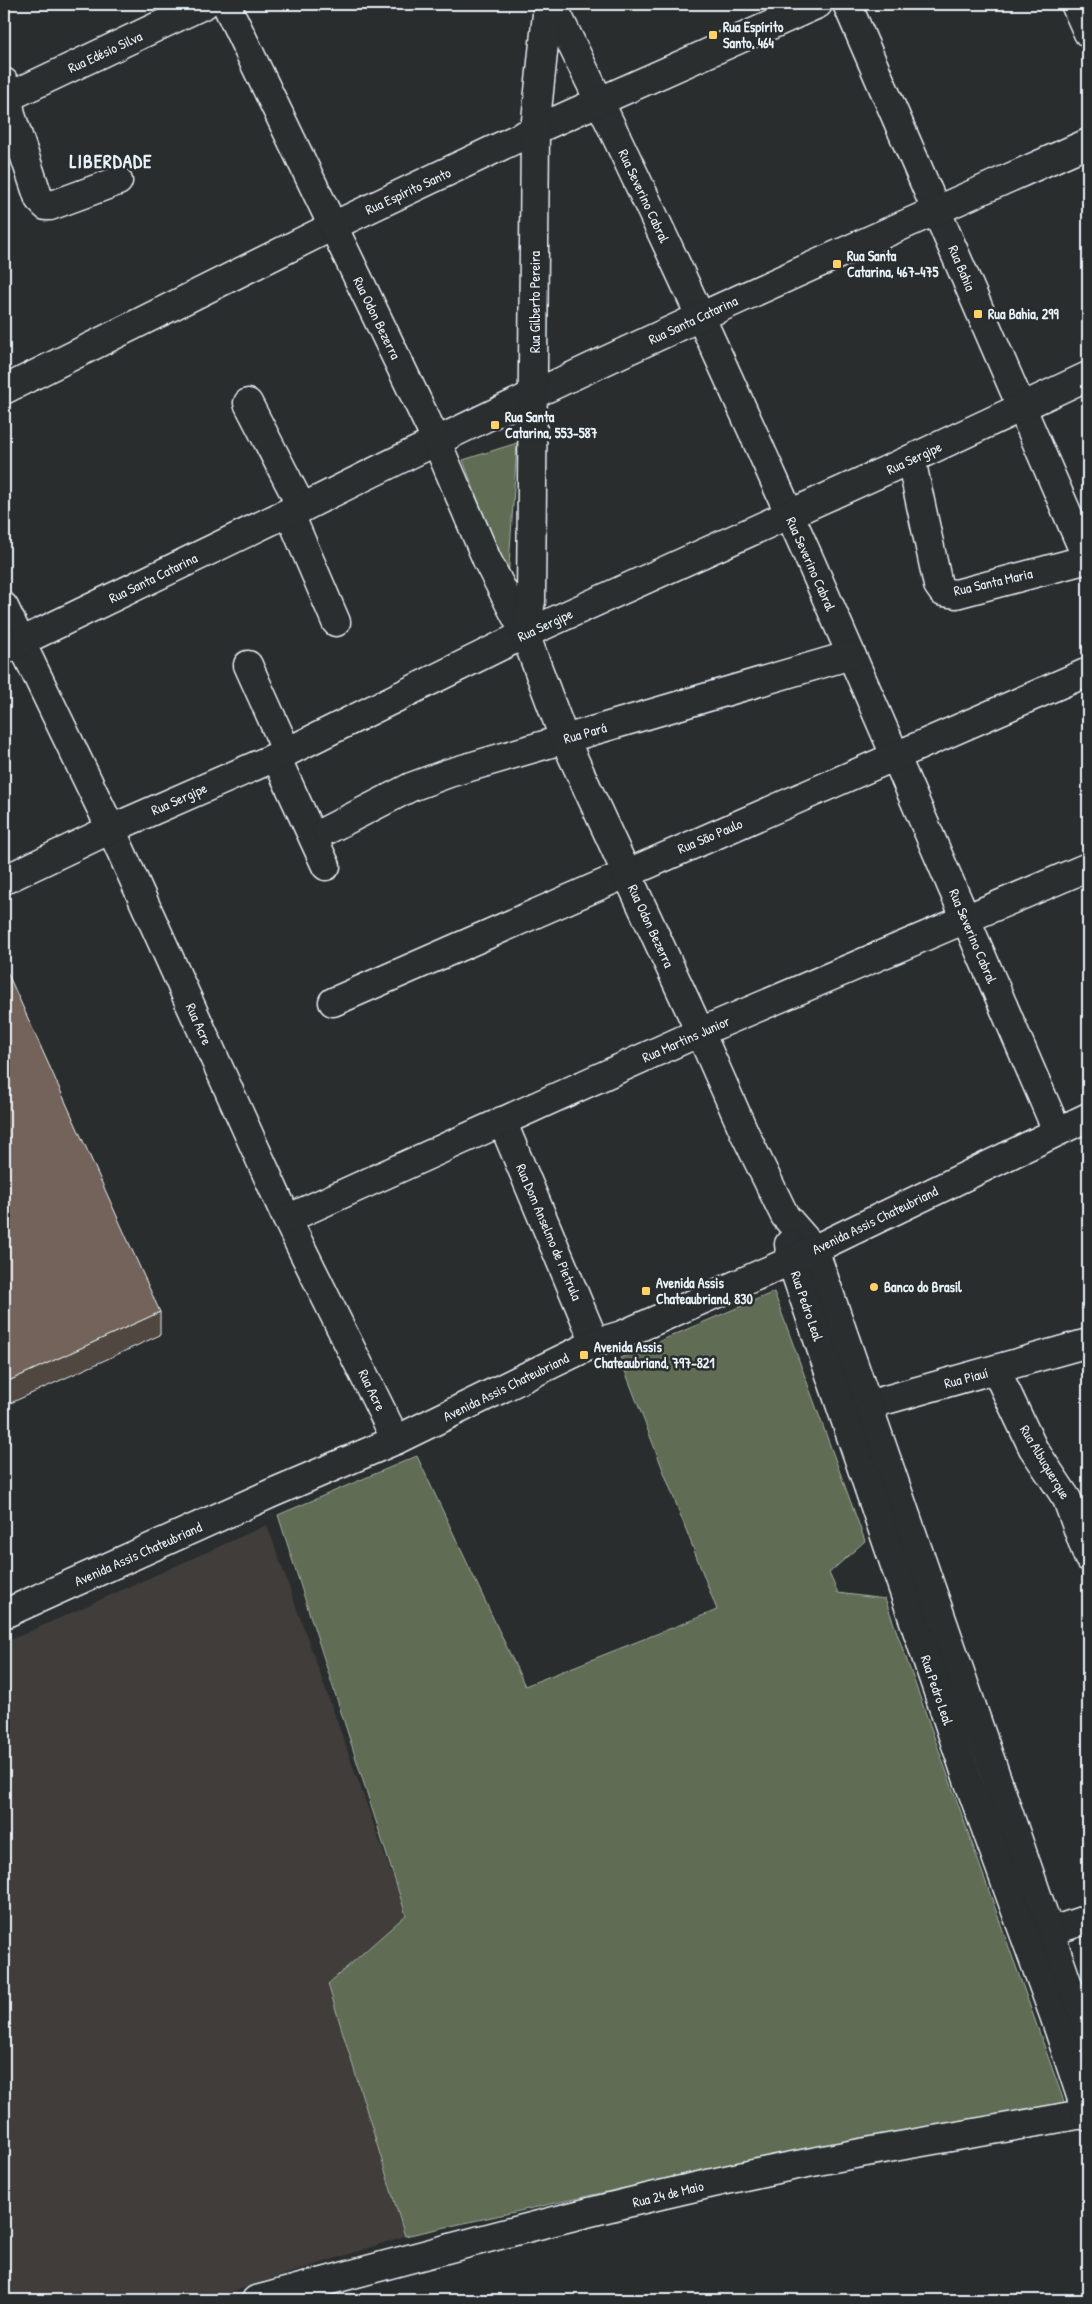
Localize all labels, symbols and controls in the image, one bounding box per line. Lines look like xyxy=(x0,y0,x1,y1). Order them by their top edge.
place label: Rua Espírito Santo, 464 xyxy=(723,17,784,52)
street label: Rua Edésio Silva xyxy=(65,26,145,77)
marker: Rua Espírito Santo, 464 xyxy=(707,29,719,41)
street label: Rua Severino Cabral xyxy=(614,146,675,246)
district label: LIBERDADE xyxy=(70,148,152,174)
street label: Rua Espírito Santo xyxy=(362,162,454,220)
street label: Rua Bahia xyxy=(944,242,981,294)
place label: Rua Santa Catarina, 467-475 xyxy=(847,246,938,281)
street label: Rua Gilberto Pereira xyxy=(525,251,544,353)
marker: Rua Santa Catarina, 467-475 xyxy=(831,258,843,270)
street label: Rua Odon Bezerra xyxy=(349,273,406,363)
street label: Rua Santa Catarina xyxy=(645,290,741,348)
place label: Rua Bahia, 299 xyxy=(988,304,1059,323)
marker: Rua Bahia, 299 xyxy=(972,308,984,320)
place label: Rua Santa Catarina, 553-587 xyxy=(505,407,598,442)
marker: Rua Santa Catarina, 553-587 xyxy=(489,419,501,431)
street label: Rua Sergipe xyxy=(883,436,945,480)
street label: Rua Severino Cabral xyxy=(782,514,841,614)
street label: Rua Santa Catarina xyxy=(105,548,201,607)
street label: Rua Santa Maria xyxy=(952,563,1035,600)
street label: Rua Sergipe xyxy=(514,603,576,647)
street label: Rua Pará xyxy=(561,717,609,748)
street label: Rua Sergipe xyxy=(148,778,210,820)
street label: Rua São Paulo xyxy=(675,813,745,858)
street label: Rua Odon Bezerra xyxy=(624,881,679,971)
street label: Rua Severino Cabral xyxy=(945,886,1002,986)
street label: Rua Acre xyxy=(182,1000,217,1048)
street label: Rua Martins Junior xyxy=(639,1010,733,1066)
street label: Rua Dom Anselmo de Pietrula xyxy=(512,1161,587,1303)
street label: Avenida Assis Chateubriand xyxy=(809,1181,941,1258)
street label: Rua Pedro Leal xyxy=(787,1268,828,1344)
place label: Avenida Assis Chateaubriand, 830 xyxy=(656,1273,753,1308)
place label: Banco do Brasil xyxy=(884,1277,962,1296)
marker: Banco do Brasil xyxy=(868,1281,880,1293)
marker: Avenida Assis Chateaubriand, 830 xyxy=(640,1285,652,1297)
place label: Avenida Assis Chateaubriand, 797-821 xyxy=(594,1337,714,1372)
street label: Avenida Assis Chateubriand xyxy=(440,1348,572,1425)
marker: Avenida Assis Chateaubriand, 797-821 xyxy=(578,1349,590,1361)
street label: Rua Piauí xyxy=(942,1363,990,1392)
street label: Rua Acre xyxy=(354,1366,391,1414)
street label: Rua Albuquerque xyxy=(1015,1421,1075,1503)
street label: Avenida Assis Chateubriand xyxy=(71,1517,205,1590)
street label: Rua Pedro Leal xyxy=(917,1652,958,1728)
street label: Rua 24 de Maio xyxy=(630,2175,706,2212)

